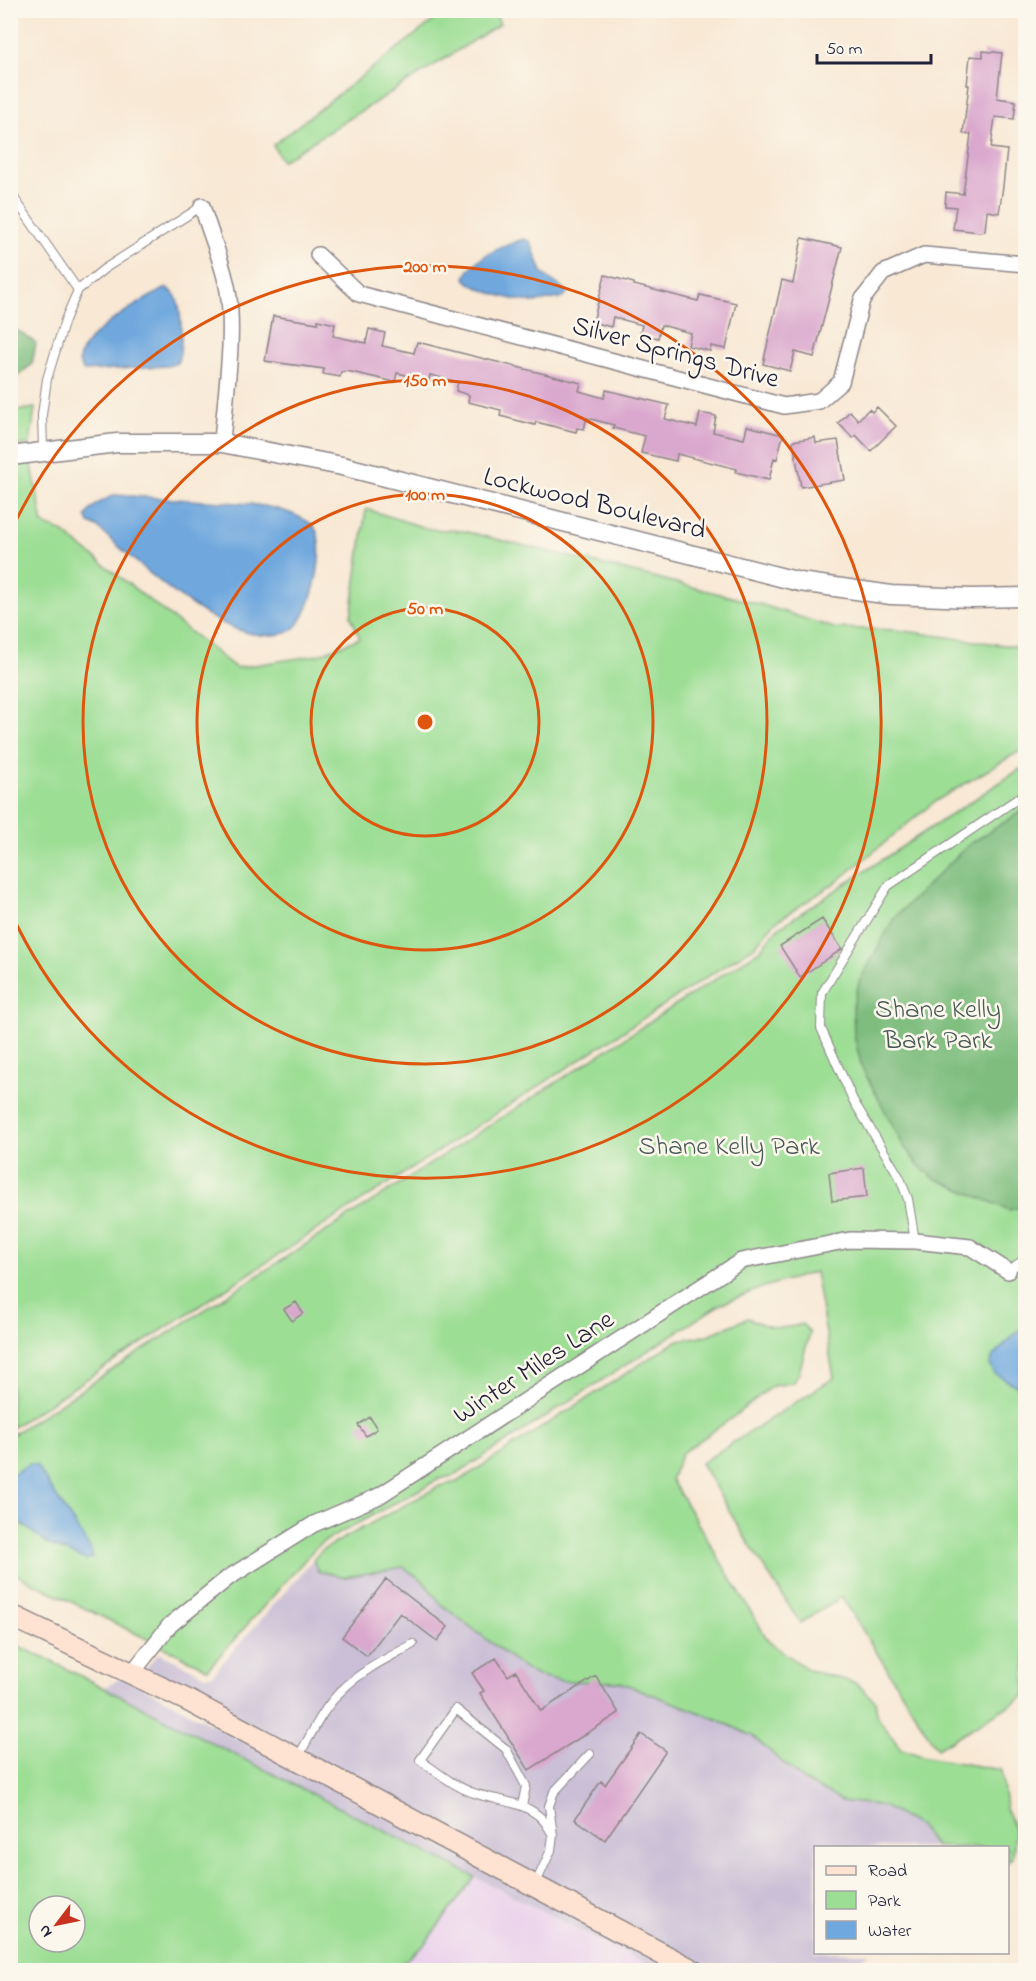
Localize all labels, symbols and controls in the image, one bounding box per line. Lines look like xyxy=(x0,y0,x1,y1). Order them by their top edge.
scale bar xyxy=(817,27,931,65)
text: 50 m xyxy=(826,37,863,63)
text: 200 m xyxy=(403,255,447,281)
street label: Silver Springs Drive xyxy=(568,307,784,400)
text: 150 m xyxy=(404,369,446,395)
street label: Lockwood Boulevard xyxy=(479,458,710,551)
text: 100 m xyxy=(405,483,445,509)
text: 50 m xyxy=(407,597,443,623)
centre of rings xyxy=(415,712,435,732)
park label: Shane Kelly Bark Park xyxy=(875,991,1001,1061)
park label: Shane Kelly Park xyxy=(638,1128,820,1167)
street label: Winter Miles Lane xyxy=(446,1301,623,1435)
legend xyxy=(814,1846,1009,1954)
text: Road xyxy=(868,1859,907,1885)
text: Park xyxy=(868,1889,901,1915)
north arrow xyxy=(27,1894,87,1954)
text: Water xyxy=(868,1919,912,1945)
text: N xyxy=(33,1920,59,1942)

